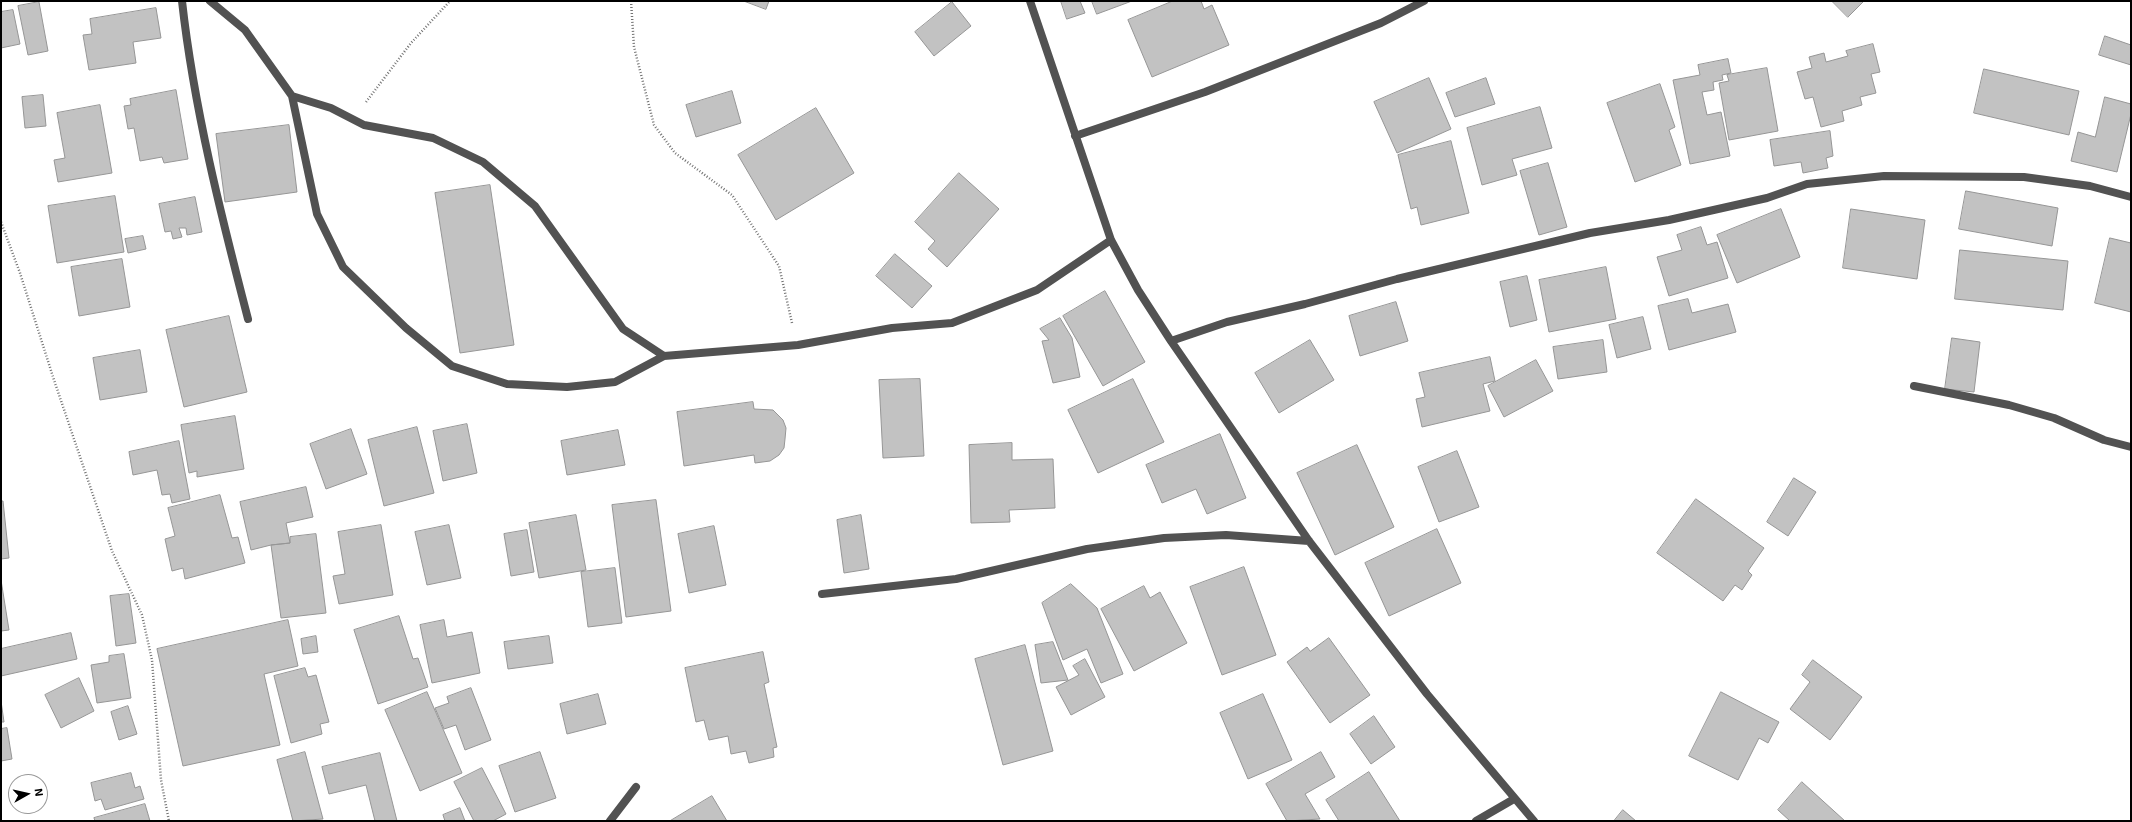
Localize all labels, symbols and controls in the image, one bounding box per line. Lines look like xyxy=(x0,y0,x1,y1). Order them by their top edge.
north arrow xyxy=(8,774,48,814)
text: N xyxy=(32,788,46,797)

